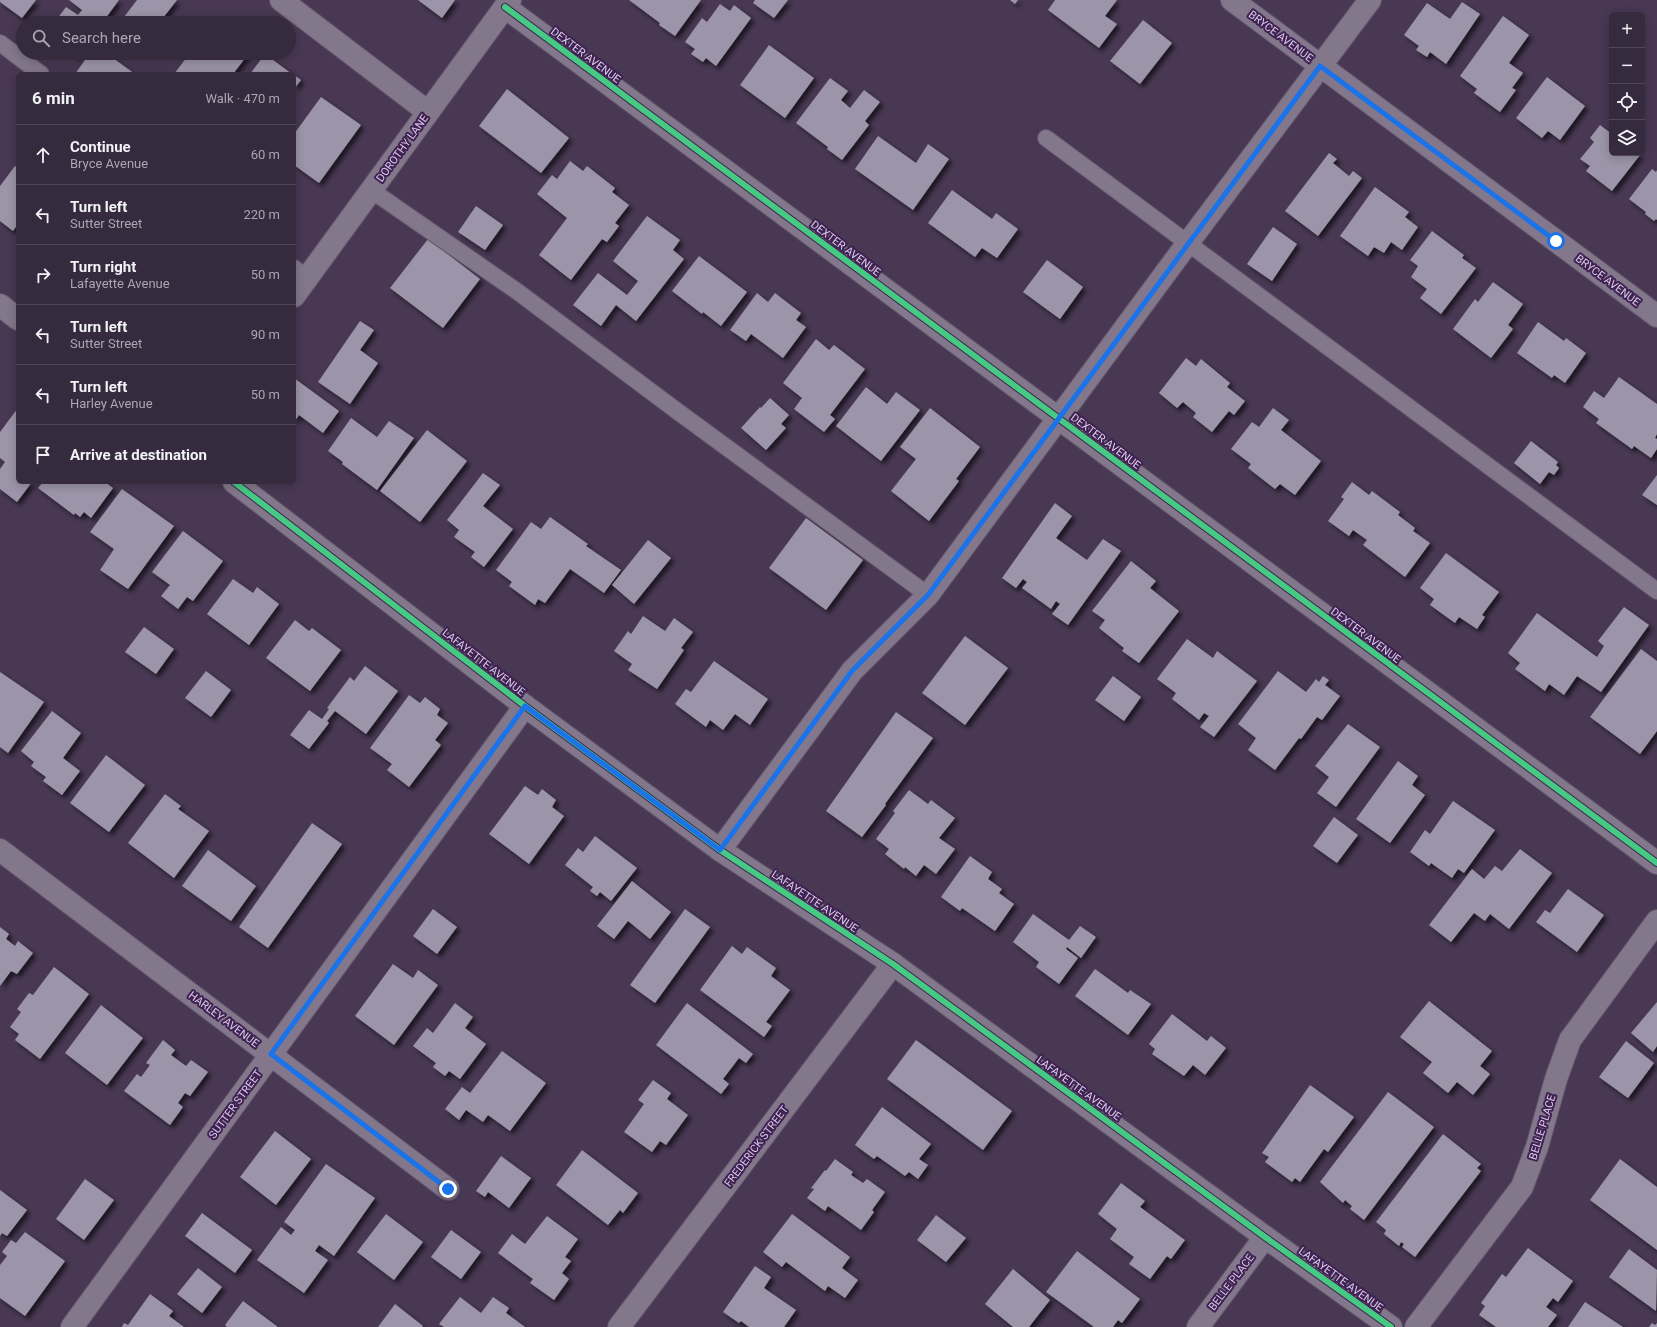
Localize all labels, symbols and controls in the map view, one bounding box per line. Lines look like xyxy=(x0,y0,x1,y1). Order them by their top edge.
street label: BRYCE AVENUE xyxy=(1246,8,1315,65)
map controls xyxy=(1609,12,1645,156)
button: + xyxy=(1609,12,1645,48)
search box xyxy=(16,16,296,60)
street label: DEXTER AVENUE xyxy=(548,25,623,86)
icon: search xyxy=(30,27,52,49)
text: Search here xyxy=(62,29,141,47)
button: − xyxy=(1609,48,1645,84)
button: locate xyxy=(1609,84,1645,120)
text: 6 min xyxy=(32,88,75,108)
text: Walk · 470 m xyxy=(205,91,280,106)
street label: DOROTHY LANE xyxy=(374,112,431,184)
button: layers xyxy=(1609,120,1645,156)
text: Continue xyxy=(70,138,131,156)
icon: ahead xyxy=(32,144,54,166)
text: 60 m xyxy=(251,147,280,162)
text: Bryce Avenue xyxy=(70,156,148,171)
text: Turn left xyxy=(70,198,127,216)
icon: left xyxy=(32,204,54,226)
text: 220 m xyxy=(243,207,280,222)
text: Sutter Street xyxy=(70,216,142,231)
street label: DEXTER AVENUE xyxy=(808,218,883,279)
route start xyxy=(1547,232,1565,250)
street label: BRYCE AVENUE xyxy=(1573,252,1642,309)
text: Turn right xyxy=(70,258,136,276)
icon: right xyxy=(32,264,54,286)
text: 50 m xyxy=(251,267,280,282)
text: Lafayette Avenue xyxy=(70,276,170,291)
text: Turn left xyxy=(70,318,127,336)
icon: left xyxy=(32,324,54,346)
text: 90 m xyxy=(251,327,280,342)
text: Sutter Street xyxy=(70,336,142,351)
text: Turn left xyxy=(70,378,127,396)
icon: left xyxy=(32,384,54,406)
text: 50 m xyxy=(251,387,280,402)
text: Harley Avenue xyxy=(70,396,153,411)
street label: DEXTER AVENUE xyxy=(1068,411,1143,472)
icon: arrive xyxy=(32,444,54,466)
text: Arrive at destination xyxy=(70,446,207,464)
street label: DEXTER AVENUE xyxy=(1328,605,1403,666)
street label: LAFAYETTE AVENUE xyxy=(440,626,528,699)
street label: LAFAYETTE AVENUE xyxy=(769,868,860,935)
street label: HARLEY AVENUE xyxy=(186,989,261,1050)
street label: LAFAYETTE AVENUE xyxy=(1034,1053,1124,1123)
street label: SUTTER STREET xyxy=(206,1067,265,1141)
street label: BELLE PLACE xyxy=(1526,1093,1559,1161)
street label: FREDERICK STREET xyxy=(722,1103,791,1189)
route end xyxy=(439,1180,457,1198)
street label: LAFAYETTE AVENUE xyxy=(1296,1244,1386,1314)
street label: BELLE PLACE xyxy=(1206,1251,1257,1313)

